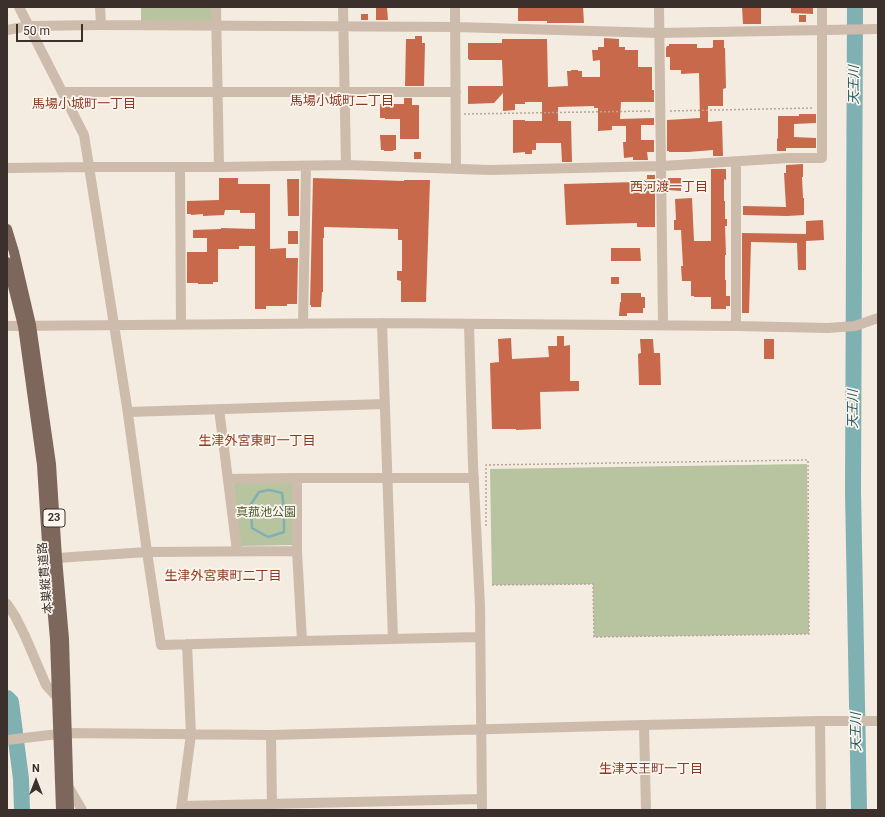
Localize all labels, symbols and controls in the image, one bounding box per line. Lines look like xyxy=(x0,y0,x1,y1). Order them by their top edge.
scale bar xyxy=(18,16,85,42)
text: 50 m xyxy=(23,24,50,38)
water label: 天王川 xyxy=(847,66,863,104)
district label: 馬場小城町二丁目 xyxy=(290,94,394,110)
district label: 馬場小城町一丁目 xyxy=(32,97,136,113)
district label: 西河渡一丁目 xyxy=(630,180,708,196)
water label: 天王川 xyxy=(846,390,862,428)
district label: 生津外宮東町一丁目 xyxy=(199,434,315,450)
park label: 真菰池公園 xyxy=(236,506,296,520)
road number: 23 xyxy=(43,509,65,527)
street label: 本巣縦貫道路 xyxy=(36,542,56,614)
district label: 生津外宮東町二丁目 xyxy=(165,569,281,585)
water label: 天王川 xyxy=(849,712,865,752)
north arrow xyxy=(16,761,56,801)
text: N xyxy=(32,762,40,775)
district label: 生津天王町一丁目 xyxy=(599,762,703,778)

